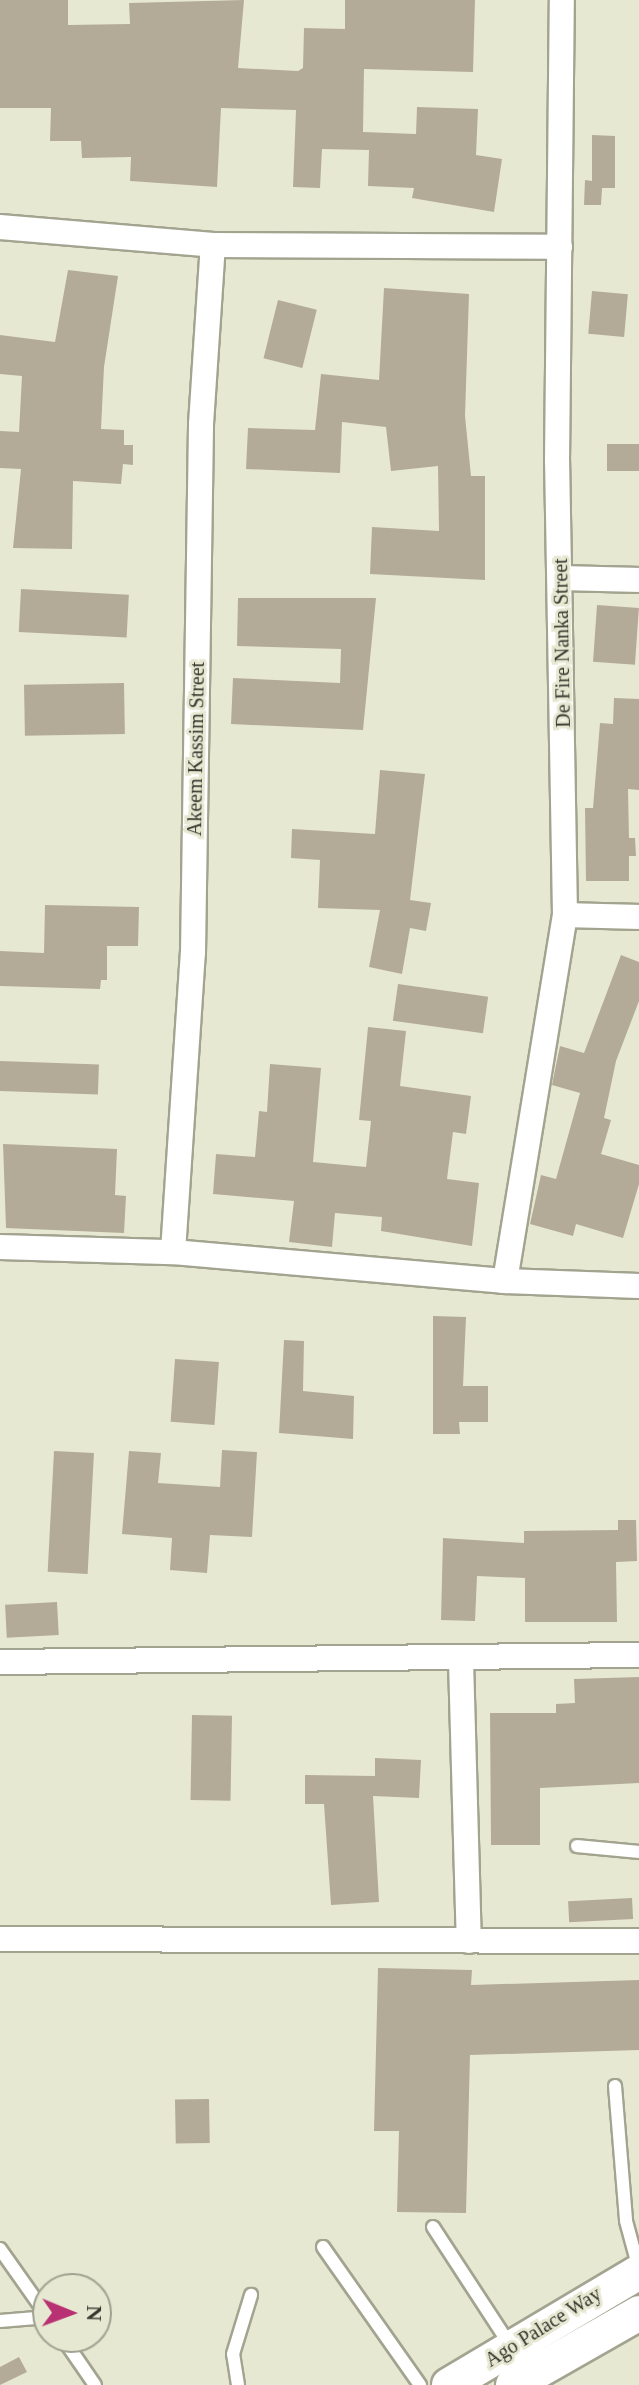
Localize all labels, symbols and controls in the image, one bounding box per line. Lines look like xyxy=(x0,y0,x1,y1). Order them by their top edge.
street label: De Fire Nanka Street xyxy=(549,558,575,728)
street label: Akeem Kassim Street xyxy=(182,662,210,836)
north arrow xyxy=(32,2273,112,2353)
street label: Ago Palace Way xyxy=(480,2282,606,2372)
text: N xyxy=(82,2305,107,2322)

